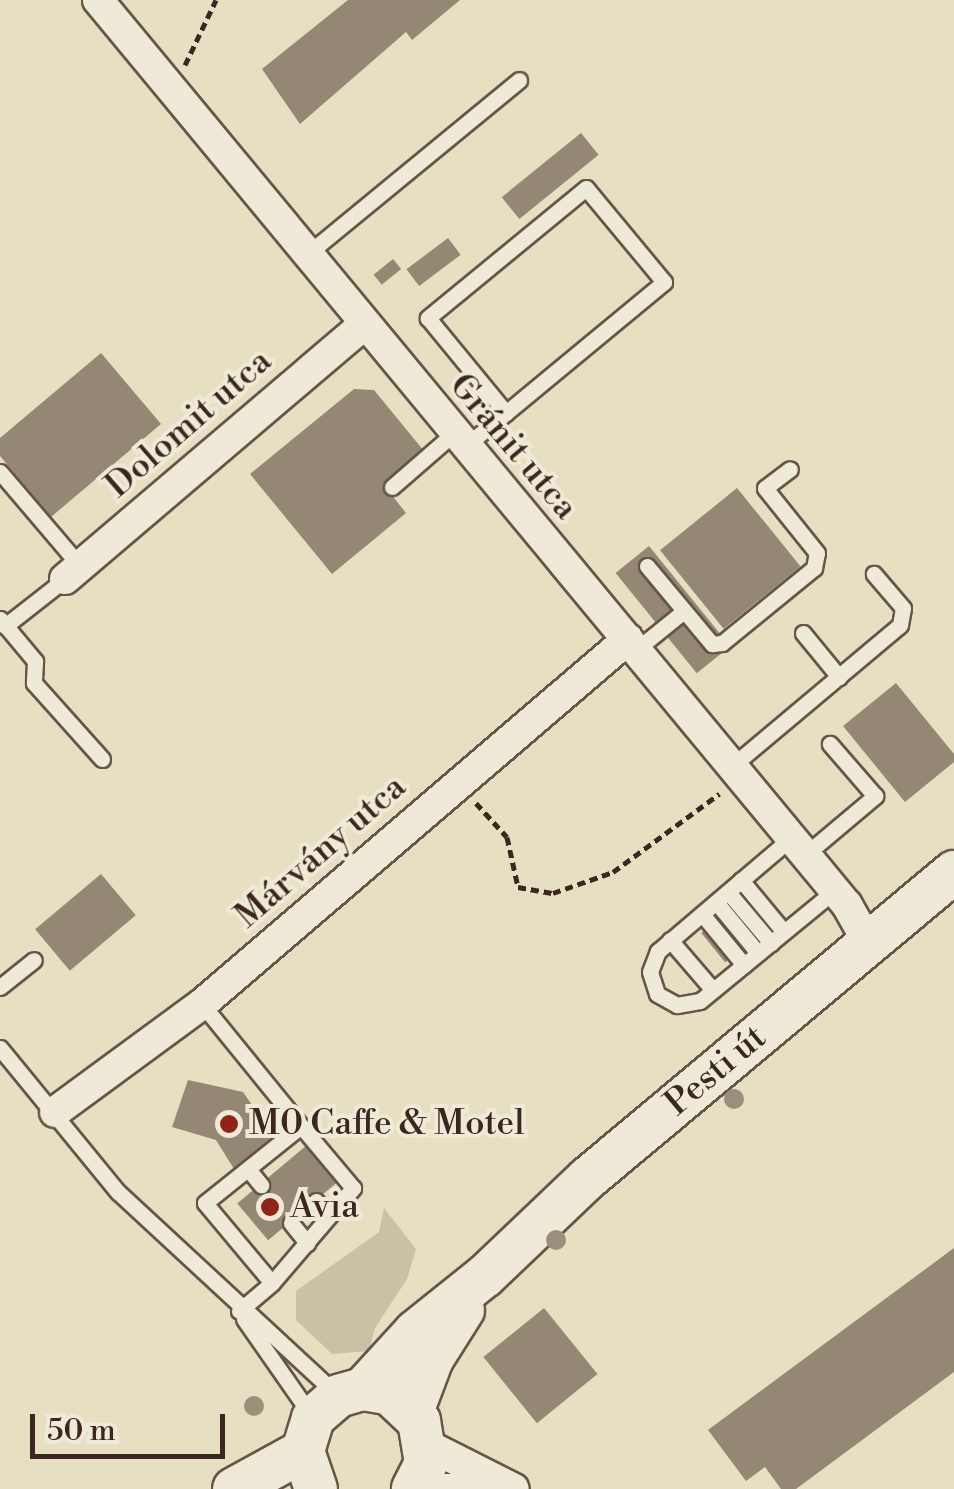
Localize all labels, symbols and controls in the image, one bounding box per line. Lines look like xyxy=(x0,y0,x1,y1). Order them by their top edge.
street label: Dolomit utca xyxy=(98,341,280,507)
street label: Gránit utca xyxy=(440,366,586,528)
street label: Márvány utca xyxy=(227,767,415,937)
street label: Pesti út xyxy=(657,1017,775,1125)
place label: M0 Caffe & Motel xyxy=(249,1103,525,1145)
marker: M0 Caffe & Motel xyxy=(218,1113,240,1135)
place label: Avia xyxy=(290,1186,359,1228)
marker: Avia xyxy=(259,1196,281,1218)
scale bar xyxy=(35,1394,230,1456)
text: 50 m xyxy=(47,1412,116,1450)

